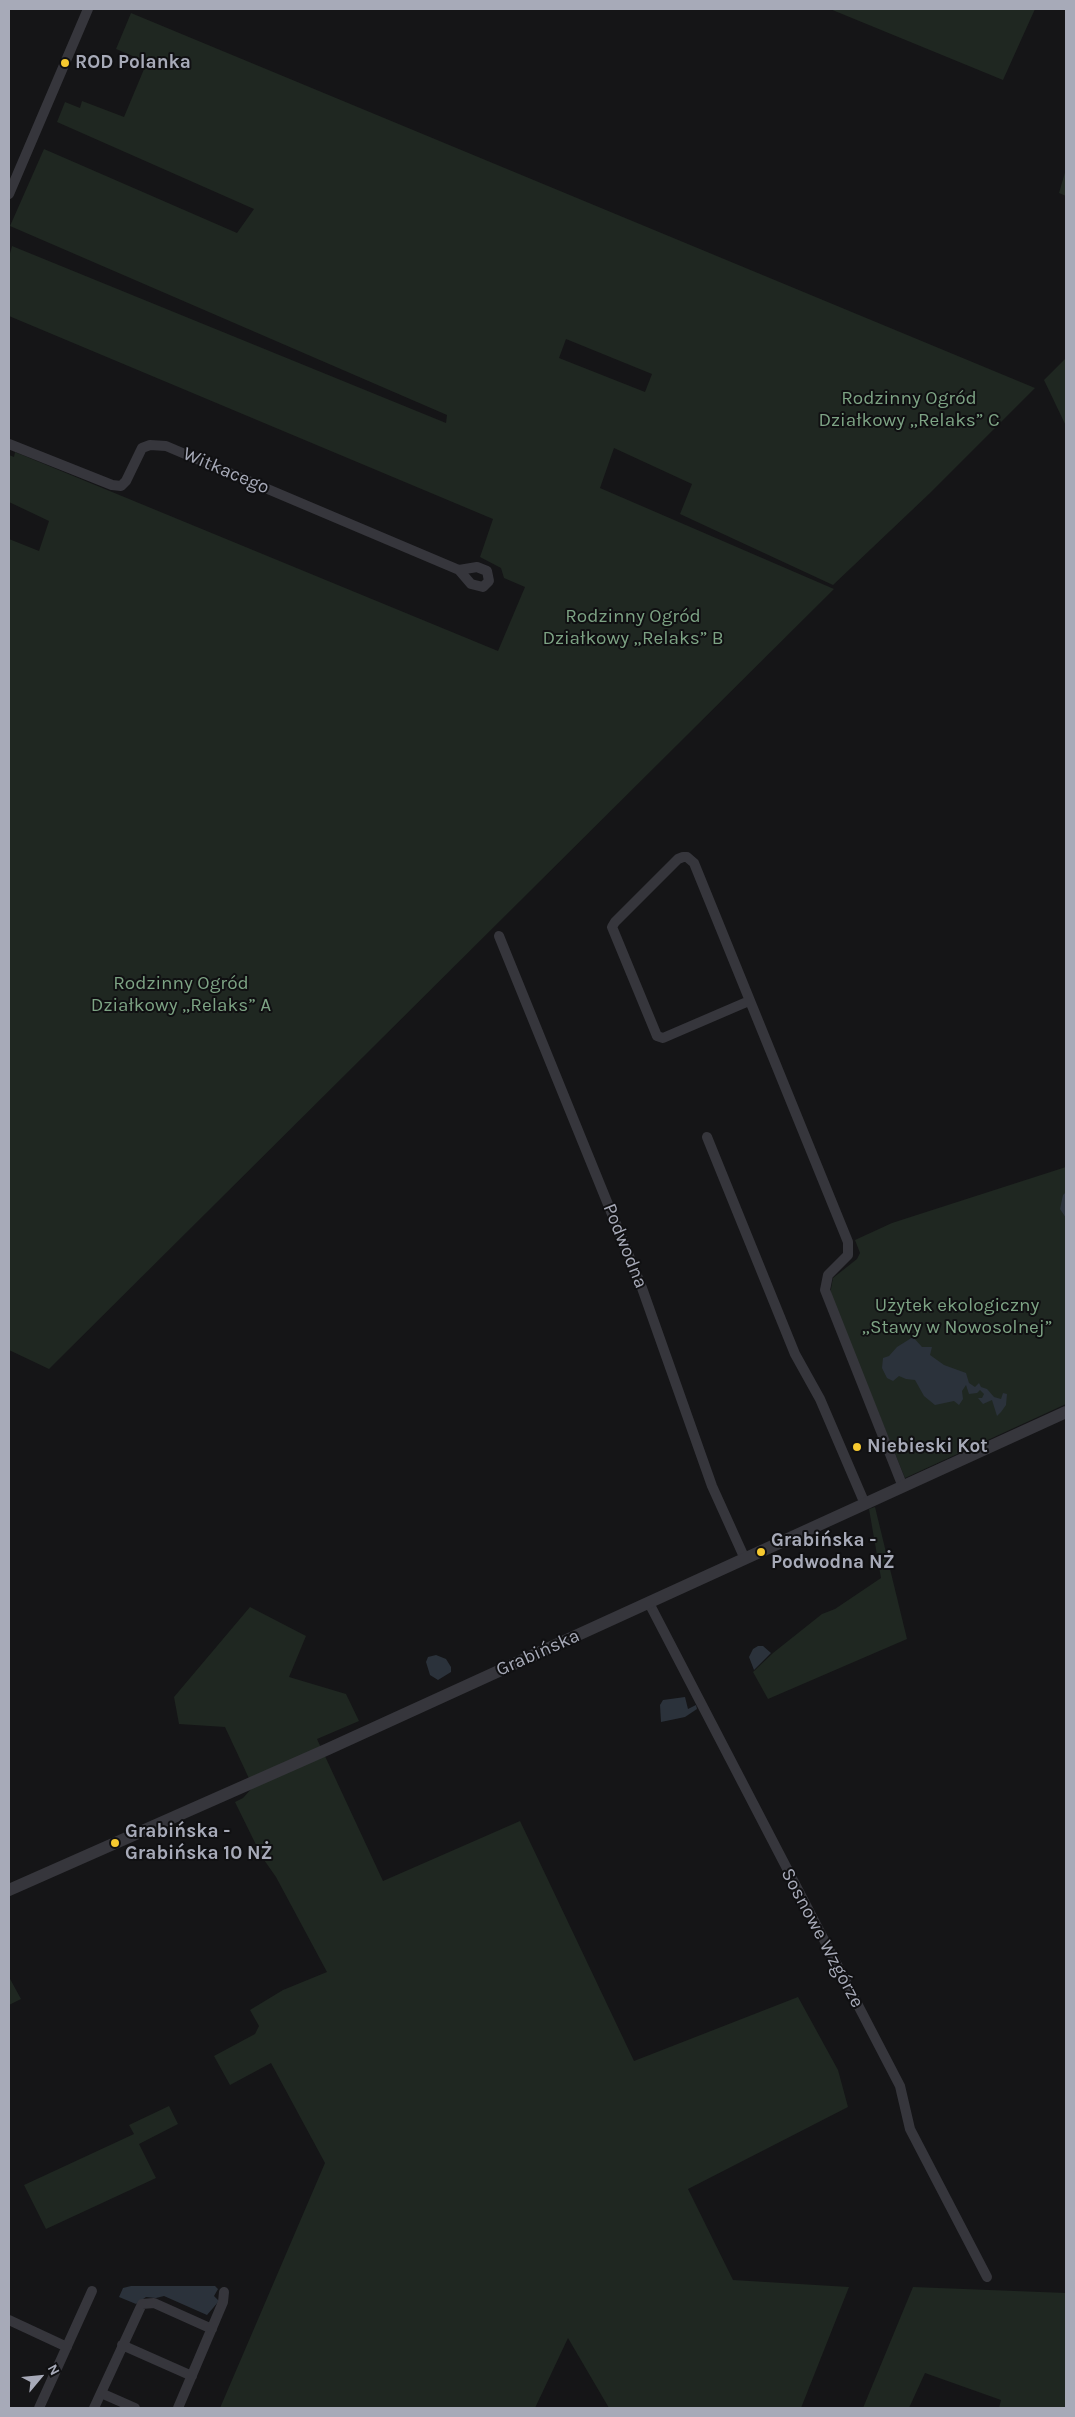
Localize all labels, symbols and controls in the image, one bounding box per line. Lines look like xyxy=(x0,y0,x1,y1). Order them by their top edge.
place label: ROD Polanka xyxy=(75,52,191,74)
marker: ROD Polanka xyxy=(59,57,71,69)
park label: Rodzinny Ogród Działkowy „Relaks” C xyxy=(818,388,1000,432)
street label: Witkacego xyxy=(179,443,273,499)
park label: Rodzinny Ogród Działkowy „Relaks” B xyxy=(542,606,724,650)
park label: Rodzinny Ogród Działkowy „Relaks” A xyxy=(91,973,271,1017)
street label: Podwodna xyxy=(598,1200,652,1292)
park label: Użytek ekologiczny „Stawy w Nowosolnej” xyxy=(862,1295,1052,1339)
place label: Niebieski Kot xyxy=(867,1436,988,1458)
marker: Niebieski Kot xyxy=(851,1441,863,1453)
place label: Grabińska - Podwodna NŻ xyxy=(771,1530,895,1574)
marker: Grabińska - Podwodna NŻ xyxy=(755,1546,767,1558)
street label: Grabińska xyxy=(493,1624,583,1682)
place label: Grabińska - Grabińska 10 NŻ xyxy=(125,1821,273,1865)
marker: Grabińska - Grabińska 10 NŻ xyxy=(109,1837,121,1849)
street label: Sosnowe Wzgórze xyxy=(776,1864,868,2012)
north arrow xyxy=(15,2352,65,2402)
text: N xyxy=(44,2361,64,2378)

